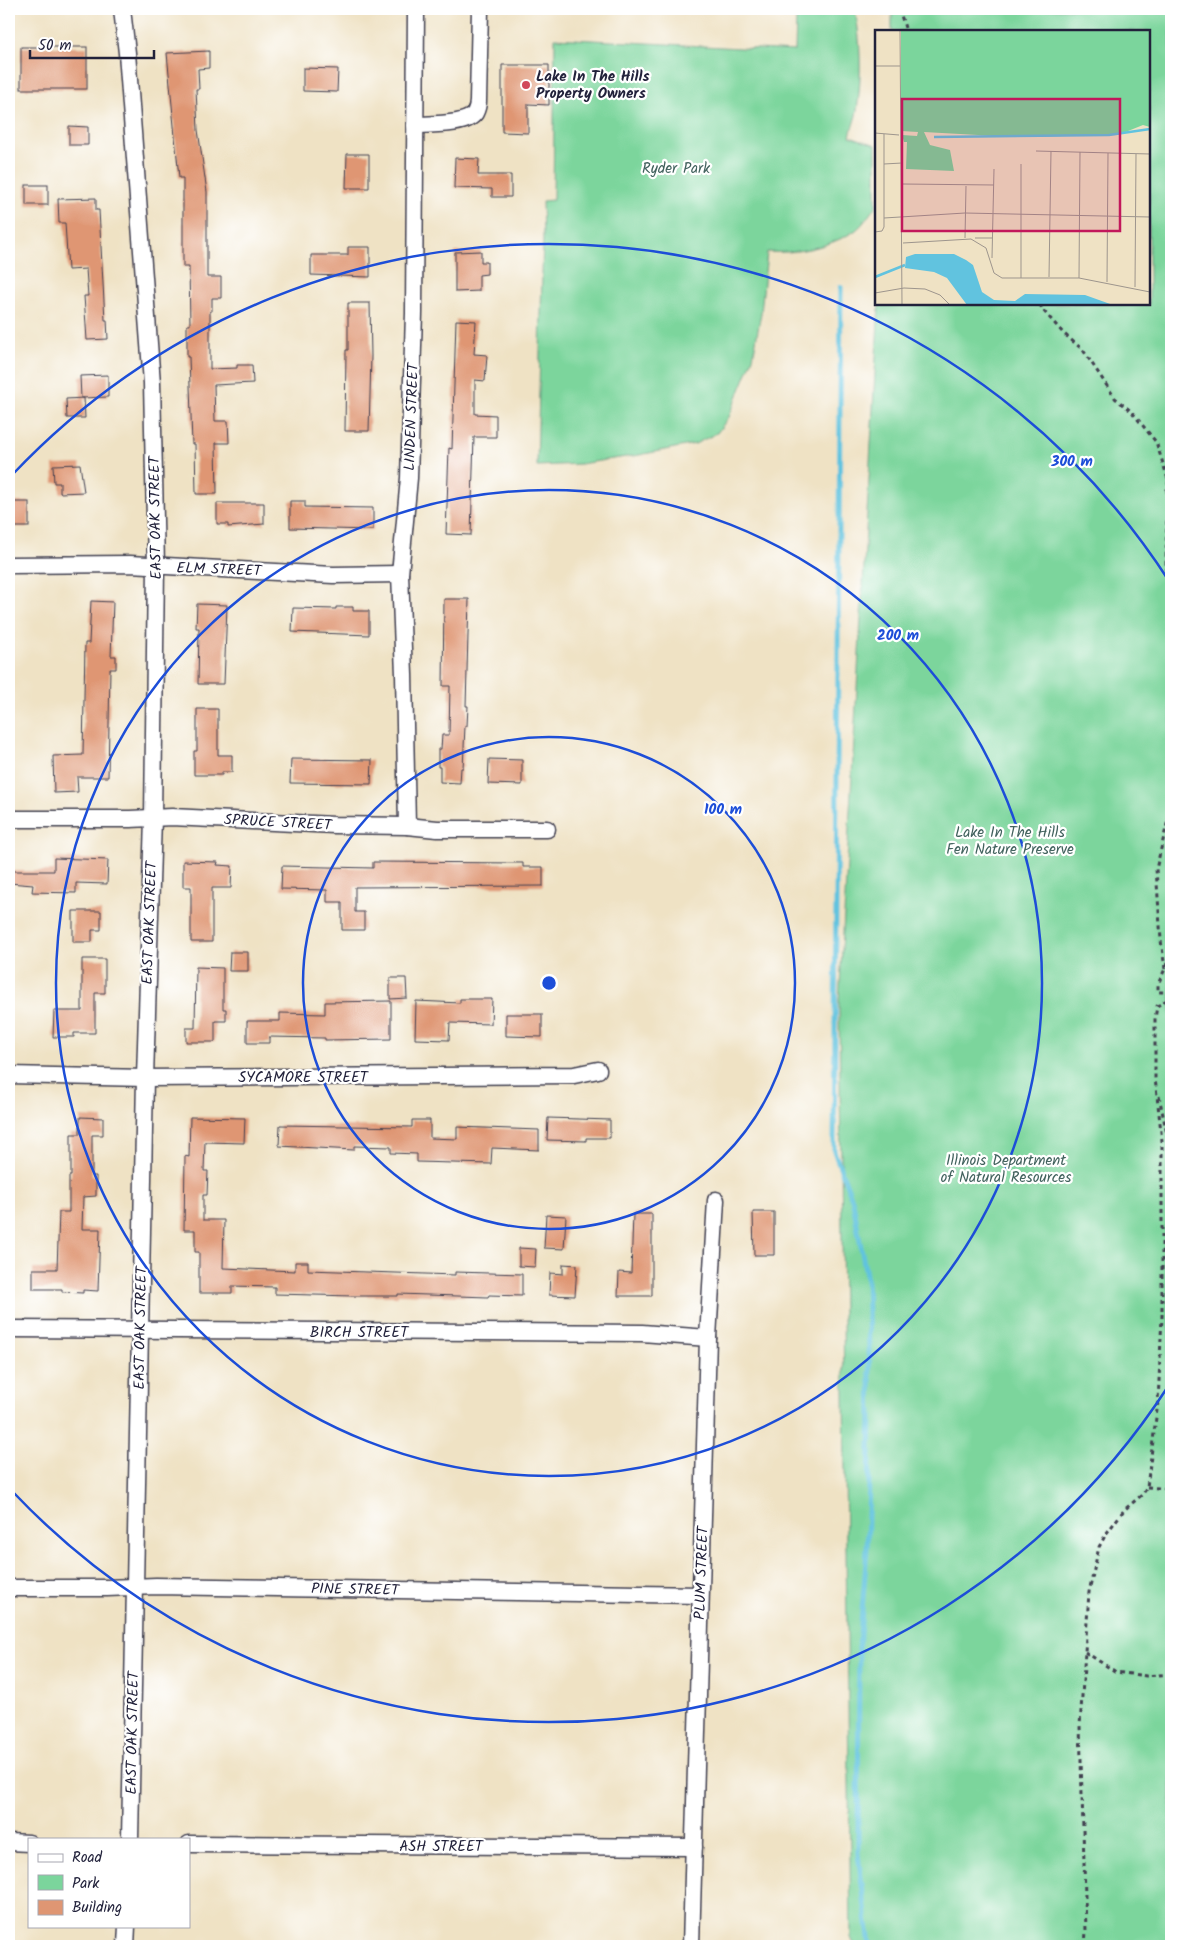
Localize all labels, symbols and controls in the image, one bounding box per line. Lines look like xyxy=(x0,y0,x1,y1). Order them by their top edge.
scale bar xyxy=(30,28,154,60)
inset map xyxy=(875,30,1150,305)
text: 50 m xyxy=(38,34,72,58)
place label: Lake In The Hills Property Owners xyxy=(536,65,649,106)
marker: Lake In The Hills Property Owners xyxy=(520,79,532,91)
park label: Ryder Park xyxy=(642,157,711,181)
street label: LINDEN STREET xyxy=(398,361,426,471)
text: 300 m xyxy=(1050,450,1093,474)
street label: EAST OAK STREET xyxy=(143,454,169,580)
street label: ELM STREET xyxy=(176,557,264,584)
text: 200 m xyxy=(877,624,919,648)
text: 100 m xyxy=(704,798,742,822)
street label: SPRUCE STREET xyxy=(223,808,334,838)
park label: Lake In The Hills Fen Nature Preserve xyxy=(946,821,1074,862)
street label: EAST OAK STREET xyxy=(136,859,164,985)
centre of rings xyxy=(540,974,558,992)
street label: SYCAMORE STREET xyxy=(238,1066,370,1090)
park label: Illinois Department of Natural Resources xyxy=(940,1149,1072,1190)
street label: EAST OAK STREET xyxy=(128,1264,154,1390)
street label: BIRCH STREET xyxy=(310,1321,410,1345)
street label: PLUM STREET xyxy=(688,1524,716,1620)
street label: PINE STREET xyxy=(311,1577,401,1603)
street label: EAST OAK STREET xyxy=(120,1669,146,1795)
street label: ASH STREET xyxy=(399,1835,485,1859)
legend xyxy=(28,1838,190,1928)
text: Road xyxy=(72,1846,103,1870)
text: Park xyxy=(72,1872,100,1896)
text: Building xyxy=(72,1896,122,1920)

